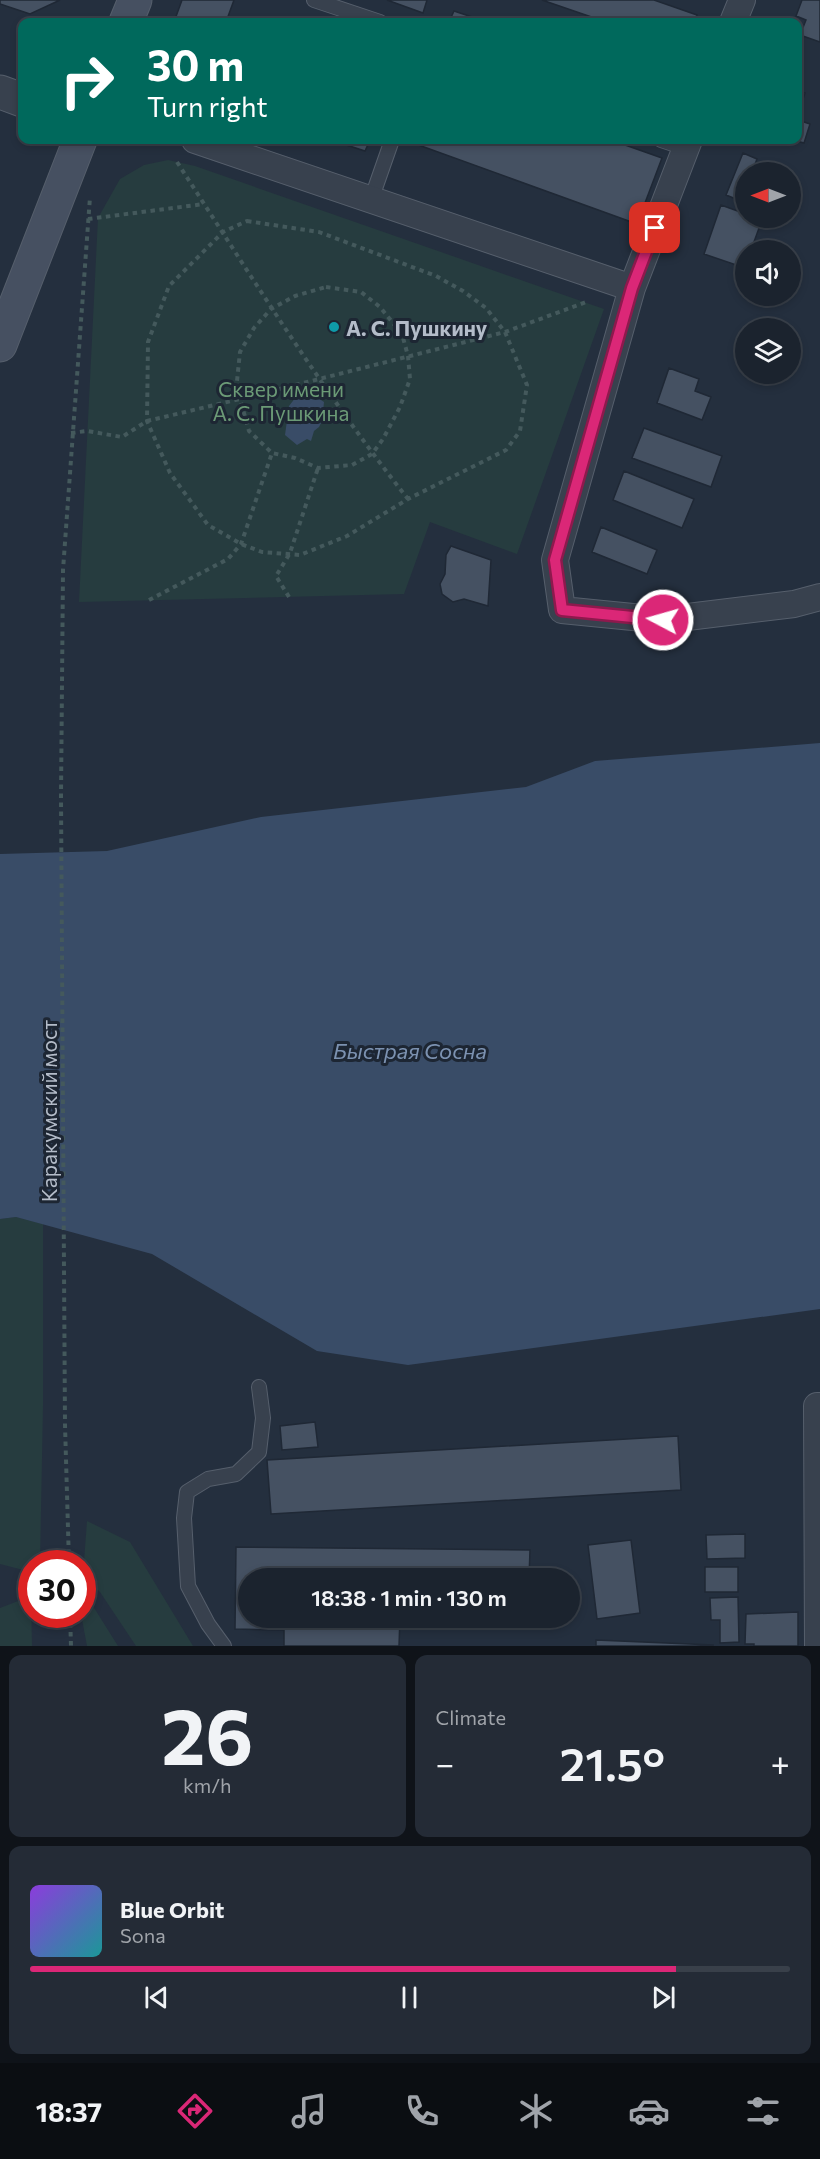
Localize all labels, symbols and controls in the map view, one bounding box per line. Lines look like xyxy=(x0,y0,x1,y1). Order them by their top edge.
text: 30 m xyxy=(147,38,244,90)
icon: right xyxy=(48,42,126,120)
text: Turn right xyxy=(147,90,267,123)
north arrow xyxy=(735,162,801,228)
map controls xyxy=(735,162,801,384)
pin xyxy=(629,202,680,253)
icon: arrive xyxy=(638,211,671,244)
button: sound xyxy=(735,240,801,306)
place label: А. С. Пушкину xyxy=(346,315,488,340)
button: layers xyxy=(735,318,801,384)
marker: А. С. Пушкину xyxy=(327,320,341,334)
park label: Сквер имени А. С. Пушкина xyxy=(213,376,349,425)
position arrow xyxy=(631,588,695,652)
street label: Каракумский мост xyxy=(36,1020,61,1202)
water label: Быстрая Сосна xyxy=(333,1037,487,1064)
speed limit sign: 30 xyxy=(18,1550,96,1628)
text: 18:38 · 1 min · 130 m xyxy=(311,1584,507,1611)
text: 26 xyxy=(161,1686,253,1781)
text: Climate xyxy=(436,1705,506,1729)
text: 21.5° xyxy=(560,1735,665,1790)
text: − xyxy=(436,1742,454,1783)
text: + xyxy=(771,1742,790,1783)
text: km/h xyxy=(183,1773,232,1797)
text: Blue Orbit xyxy=(120,1896,224,1923)
text: Sona xyxy=(120,1923,166,1947)
icon: previous xyxy=(140,1981,173,2014)
icon: pause xyxy=(393,1981,426,2014)
icon: next xyxy=(647,1981,680,2014)
icon: directions xyxy=(174,2090,216,2132)
icon: music xyxy=(288,2090,330,2132)
icon: phone xyxy=(401,2090,443,2132)
icon: climate xyxy=(515,2090,557,2132)
icon: car xyxy=(628,2090,670,2132)
icon: filters xyxy=(742,2090,784,2132)
text: 18:37 xyxy=(36,2095,102,2128)

